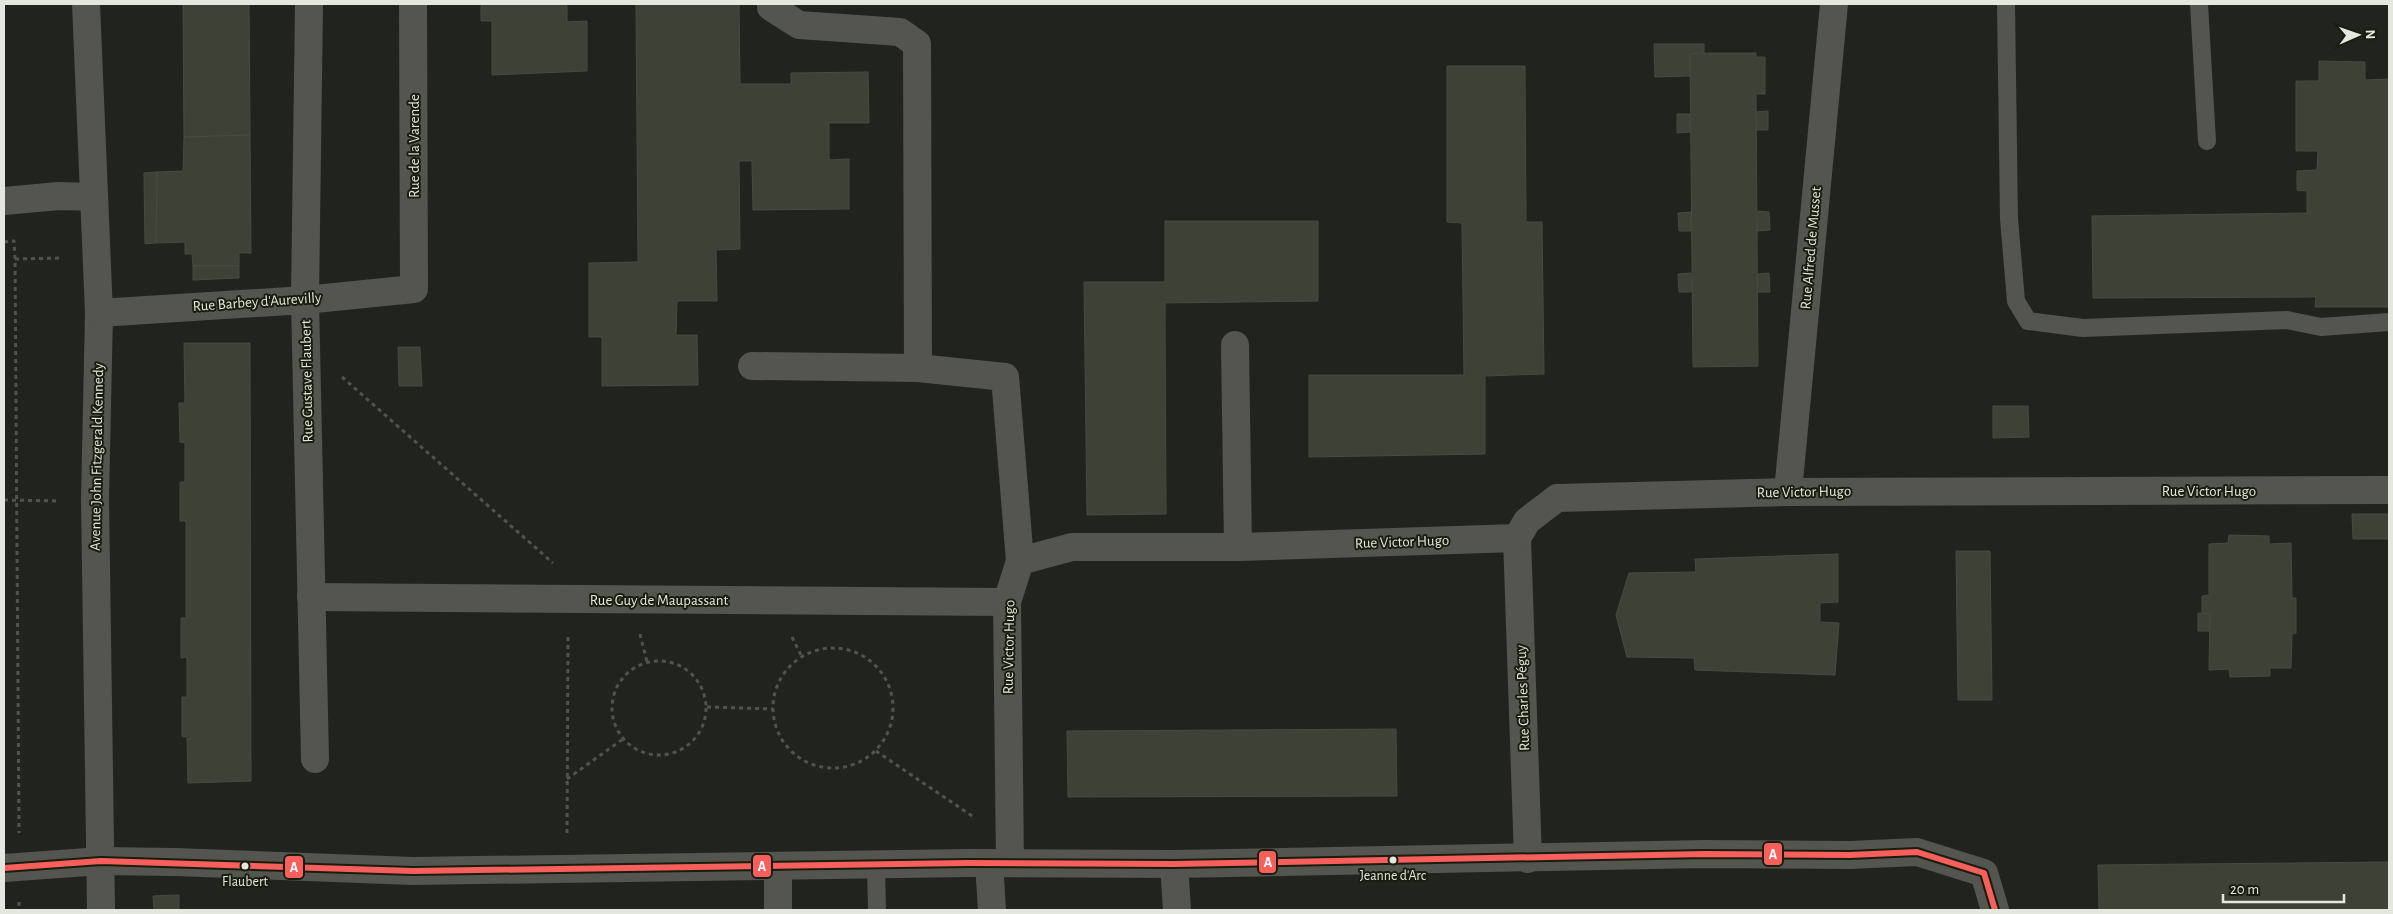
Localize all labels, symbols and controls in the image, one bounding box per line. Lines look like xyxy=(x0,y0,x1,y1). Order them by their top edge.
north arrow xyxy=(2333,10,2383,60)
text: N xyxy=(2363,29,2377,40)
street label: Rue de la Varende xyxy=(407,94,422,198)
street label: Rue Alfred de Musset xyxy=(1798,186,1824,310)
street label: Rue Barbey d'Aurevilly xyxy=(192,290,322,314)
street label: Rue Gustave Flaubert xyxy=(298,319,316,443)
street label: Avenue John Fitzgerald Kennedy xyxy=(88,362,106,551)
street label: Rue Victor Hugo xyxy=(1757,484,1851,500)
street label: Rue Victor Hugo xyxy=(2162,484,2256,499)
street label: Rue Victor Hugo xyxy=(1355,533,1449,551)
street label: Rue Guy de Maupassant xyxy=(590,593,728,608)
street label: Rue Victor Hugo xyxy=(1001,600,1017,694)
street label: Rue Charles Péguy xyxy=(1514,644,1532,751)
line badge: A xyxy=(1763,842,1783,866)
text: A xyxy=(1769,848,1778,862)
line badge: A xyxy=(1258,850,1277,874)
line badge: A xyxy=(752,854,772,878)
line badge: A xyxy=(284,855,304,879)
marker: Jeanne d'Arc xyxy=(1388,855,1398,865)
text: A xyxy=(1264,856,1273,870)
text: A xyxy=(758,860,767,874)
marker: Flaubert xyxy=(240,861,250,871)
text: A xyxy=(290,861,299,875)
place label: Jeanne d'Arc xyxy=(1360,869,1427,883)
scale bar xyxy=(2223,872,2344,904)
place label: Flaubert xyxy=(222,875,268,889)
text: 20 m xyxy=(2230,882,2259,897)

